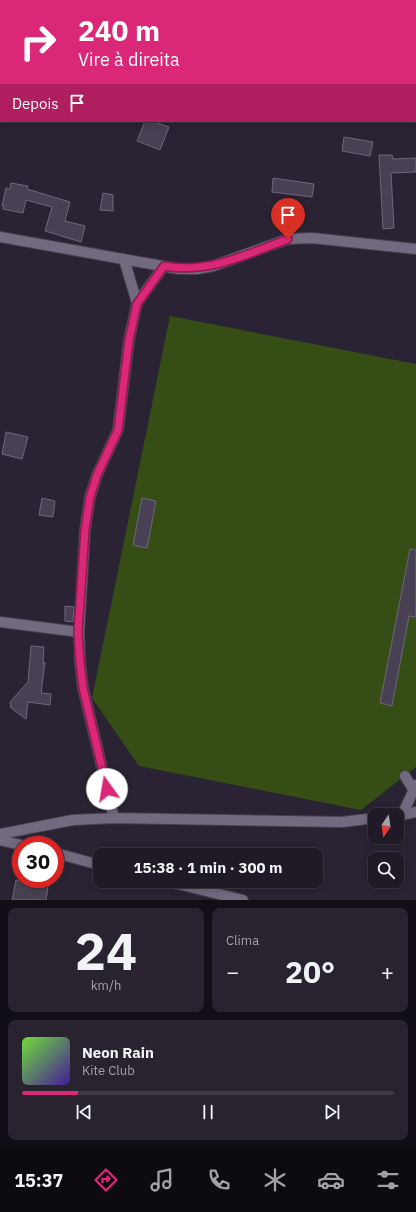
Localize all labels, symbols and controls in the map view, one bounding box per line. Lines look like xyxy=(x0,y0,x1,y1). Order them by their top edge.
text: 240 m xyxy=(78,12,160,49)
icon: right xyxy=(12,16,64,68)
text: Vire à direita xyxy=(78,48,180,71)
icon: arrive xyxy=(66,92,88,114)
text: Depois xyxy=(12,94,58,113)
pin xyxy=(271,198,305,239)
icon: arrive xyxy=(277,204,299,226)
position arrow xyxy=(86,768,128,810)
north arrow xyxy=(368,808,404,844)
map controls xyxy=(368,808,404,888)
speed limit sign: 30 xyxy=(12,836,64,888)
button: search xyxy=(368,852,404,888)
text: 15:38 · 1 min · 300 m xyxy=(134,858,282,877)
text: 24 xyxy=(75,917,137,984)
text: Clima xyxy=(226,932,259,949)
text: 20° xyxy=(285,952,335,991)
text: − xyxy=(226,957,239,986)
text: + xyxy=(381,957,394,986)
text: km/h xyxy=(91,977,121,994)
text: Neon Rain xyxy=(82,1043,154,1062)
text: Kite Club xyxy=(82,1062,135,1079)
icon: previous xyxy=(73,1101,95,1123)
icon: pause xyxy=(197,1101,219,1123)
icon: next xyxy=(321,1101,343,1123)
icon: directions xyxy=(92,1166,120,1194)
icon: music xyxy=(148,1166,176,1194)
icon: phone xyxy=(205,1166,233,1194)
icon: climate xyxy=(261,1166,289,1194)
icon: car xyxy=(317,1166,345,1194)
icon: filters xyxy=(374,1166,402,1194)
text: 15:37 xyxy=(14,1169,63,1192)

